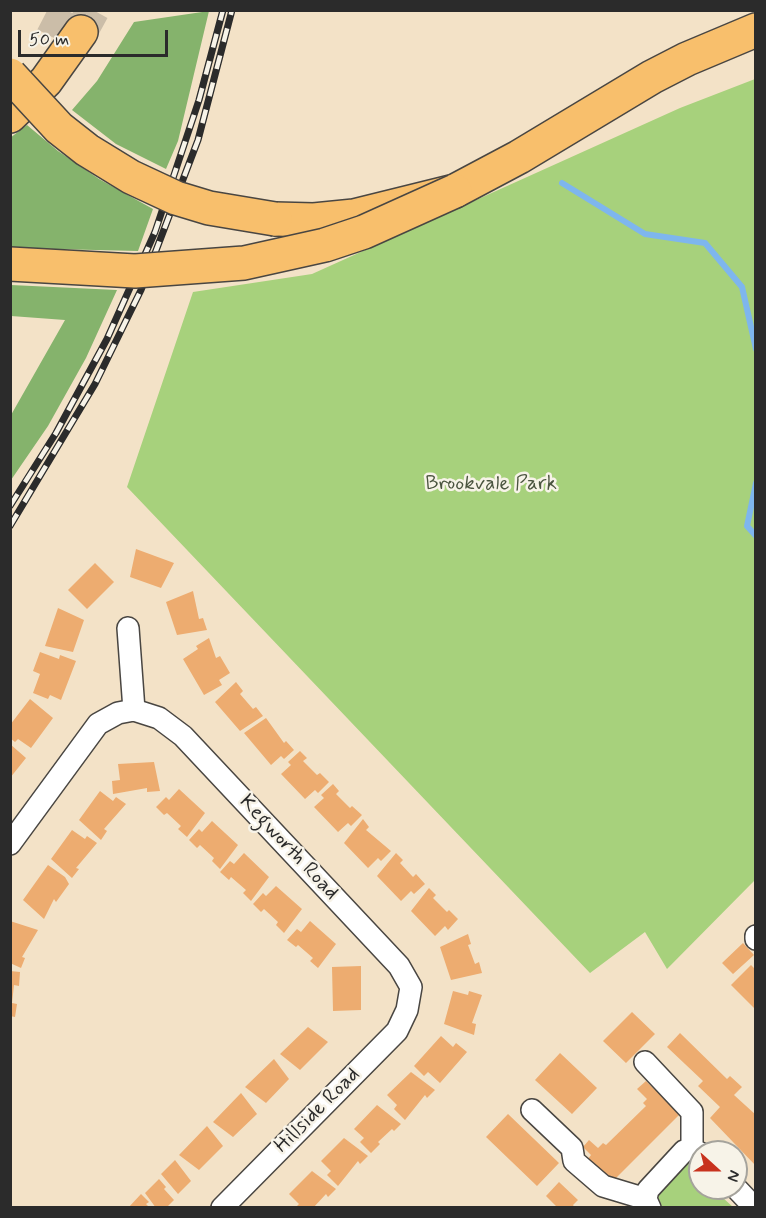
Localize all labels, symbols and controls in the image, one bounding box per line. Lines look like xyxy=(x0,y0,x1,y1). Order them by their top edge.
scale bar xyxy=(21,18,171,56)
text: 50 m xyxy=(29,28,69,52)
park label: Brookvale Park xyxy=(425,472,557,498)
street label: Kegworth Road xyxy=(233,790,343,906)
street label: Hillside Road xyxy=(270,1063,366,1159)
north arrow xyxy=(688,1140,748,1200)
text: N xyxy=(722,1167,745,1185)

